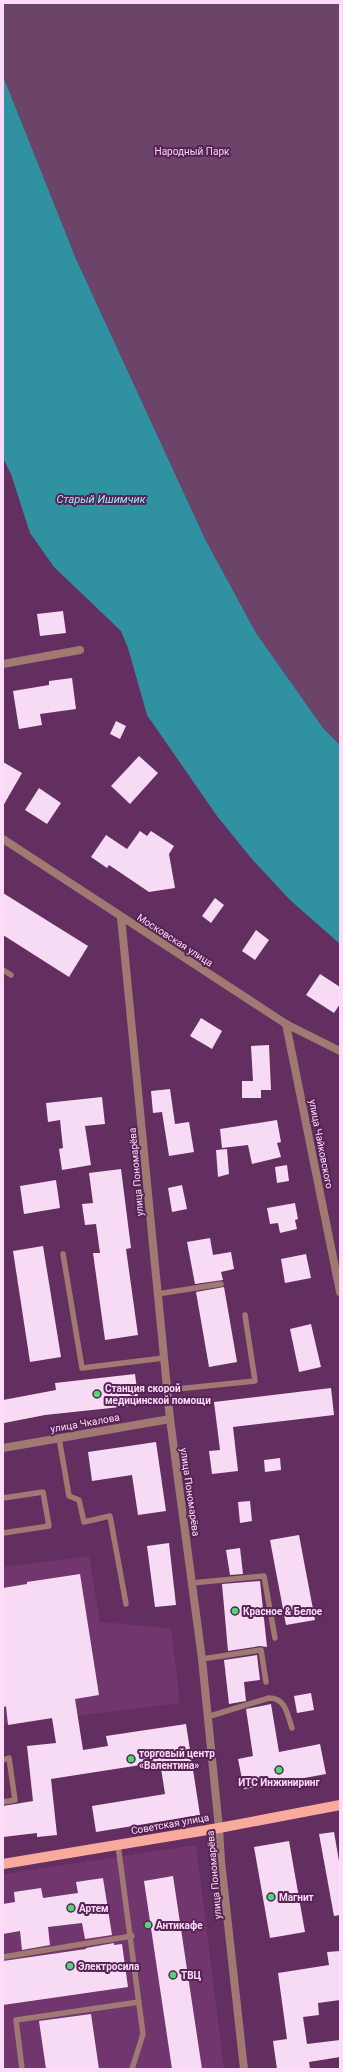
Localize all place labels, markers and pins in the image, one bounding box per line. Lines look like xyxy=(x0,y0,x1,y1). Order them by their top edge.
place label: Станция скорой медицинской помощи xyxy=(105,1383,211,1406)
marker: Станция скорой медицинской помощи xyxy=(92,1389,102,1399)
marker: Красное & Белое xyxy=(230,1606,240,1616)
place label: Красное & Белое xyxy=(243,1606,323,1617)
place label: торговый центр «Валентина» xyxy=(139,1748,215,1771)
marker: торговый центр «Валентина» xyxy=(126,1754,136,1764)
marker: ИТС Инжиниринг xyxy=(274,1765,284,1775)
place label: ИТС Инжиниринг xyxy=(238,1777,320,1788)
marker: Магнит xyxy=(266,1892,276,1902)
place label: Магнит xyxy=(279,1892,314,1903)
marker: Артем xyxy=(66,1903,76,1913)
place label: Артем xyxy=(79,1903,109,1914)
marker: Антикафе xyxy=(143,1920,153,1930)
place label: Антикафе xyxy=(156,1920,203,1931)
marker: Электросила xyxy=(65,1961,75,1971)
place label: Электросила xyxy=(78,1961,140,1972)
marker: ТВЦ xyxy=(168,1970,178,1980)
place label: ТВЦ xyxy=(181,1970,202,1981)

